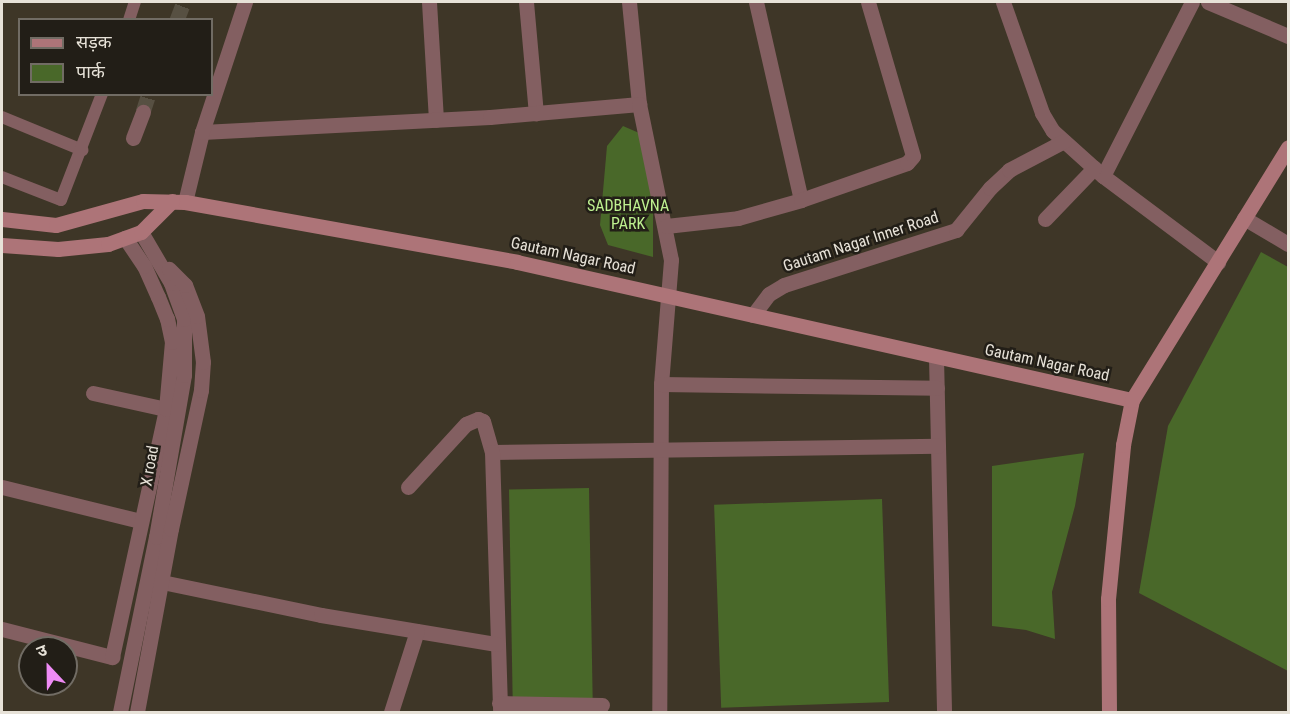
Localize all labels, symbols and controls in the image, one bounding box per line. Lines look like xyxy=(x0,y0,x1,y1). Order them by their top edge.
legend xyxy=(18,18,213,96)
text: सड़क xyxy=(76,31,112,52)
text: पार्क xyxy=(76,61,105,82)
park label: SADBHAVNA PARK xyxy=(587,196,669,234)
street label: Gautam Nagar Inner Road xyxy=(781,208,941,276)
street label: Gautam Nagar Road xyxy=(509,233,637,279)
street label: Gautam Nagar Road xyxy=(983,340,1111,386)
street label: X road xyxy=(137,444,163,488)
north arrow xyxy=(18,636,78,696)
text: उ xyxy=(34,640,50,661)

